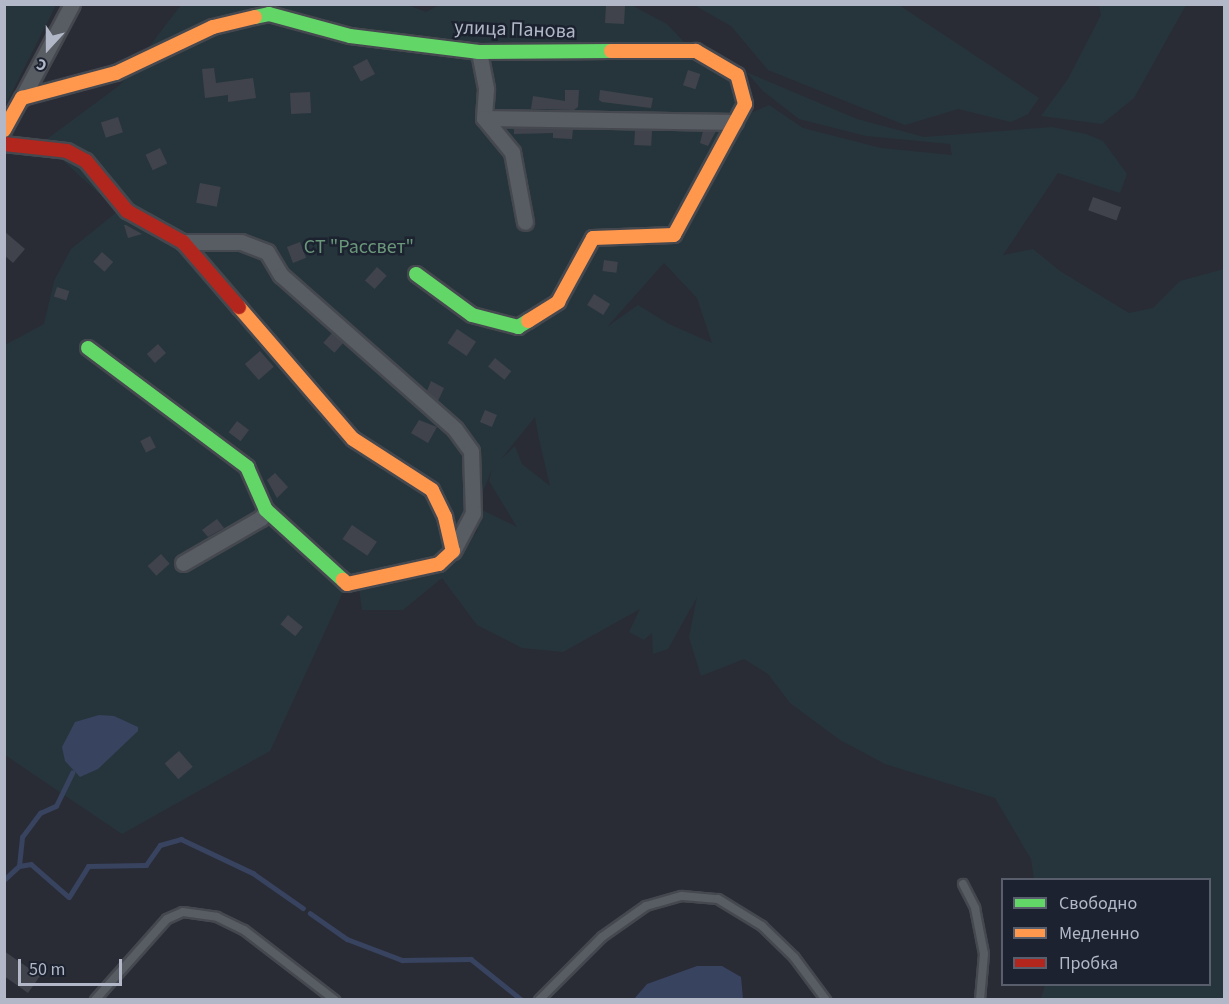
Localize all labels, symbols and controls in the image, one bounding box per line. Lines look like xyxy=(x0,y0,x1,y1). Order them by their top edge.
street label: улица Панова xyxy=(454,16,576,44)
north arrow xyxy=(18,18,78,78)
text: С xyxy=(33,53,50,77)
park label: СТ "Рассвет" xyxy=(304,235,414,259)
legend xyxy=(1001,878,1211,986)
text: Свободно xyxy=(1059,891,1137,916)
text: Медленно xyxy=(1059,921,1139,946)
scale bar xyxy=(21,947,124,985)
text: Пробка xyxy=(1059,951,1118,976)
text: 50 m xyxy=(29,957,65,982)

